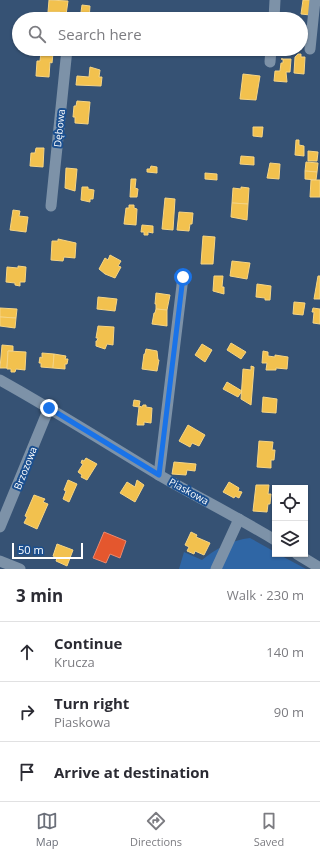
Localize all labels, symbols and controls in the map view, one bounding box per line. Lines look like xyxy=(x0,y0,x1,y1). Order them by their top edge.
search box xyxy=(12,12,308,56)
icon: search xyxy=(26,23,48,45)
text: Search here xyxy=(58,24,142,44)
street label: Dębowa xyxy=(50,108,68,148)
route start xyxy=(174,268,192,286)
route end xyxy=(40,399,58,417)
street label: Brzozowa xyxy=(10,444,40,492)
street label: Piaskowa xyxy=(167,474,211,508)
map controls xyxy=(272,485,308,557)
button: locate xyxy=(272,485,308,521)
button: layers xyxy=(272,521,308,557)
scale bar xyxy=(12,541,83,560)
text: 50 m xyxy=(18,542,44,557)
text: 3 min xyxy=(16,584,63,607)
text: Walk · 230 m xyxy=(227,586,304,604)
text: Continue xyxy=(54,633,122,653)
icon: ahead xyxy=(16,641,38,663)
text: 140 m xyxy=(266,643,304,661)
text: Krucza xyxy=(54,653,95,671)
text: Turn right xyxy=(54,693,129,713)
icon: right xyxy=(16,701,38,723)
text: 90 m xyxy=(274,703,304,721)
text: Piaskowa xyxy=(54,713,110,731)
icon: arrive xyxy=(16,761,38,783)
text: Arrive at destination xyxy=(54,762,209,782)
tab: Map xyxy=(36,810,59,849)
tab: Directions xyxy=(130,810,182,849)
tab: Saved xyxy=(254,810,284,849)

